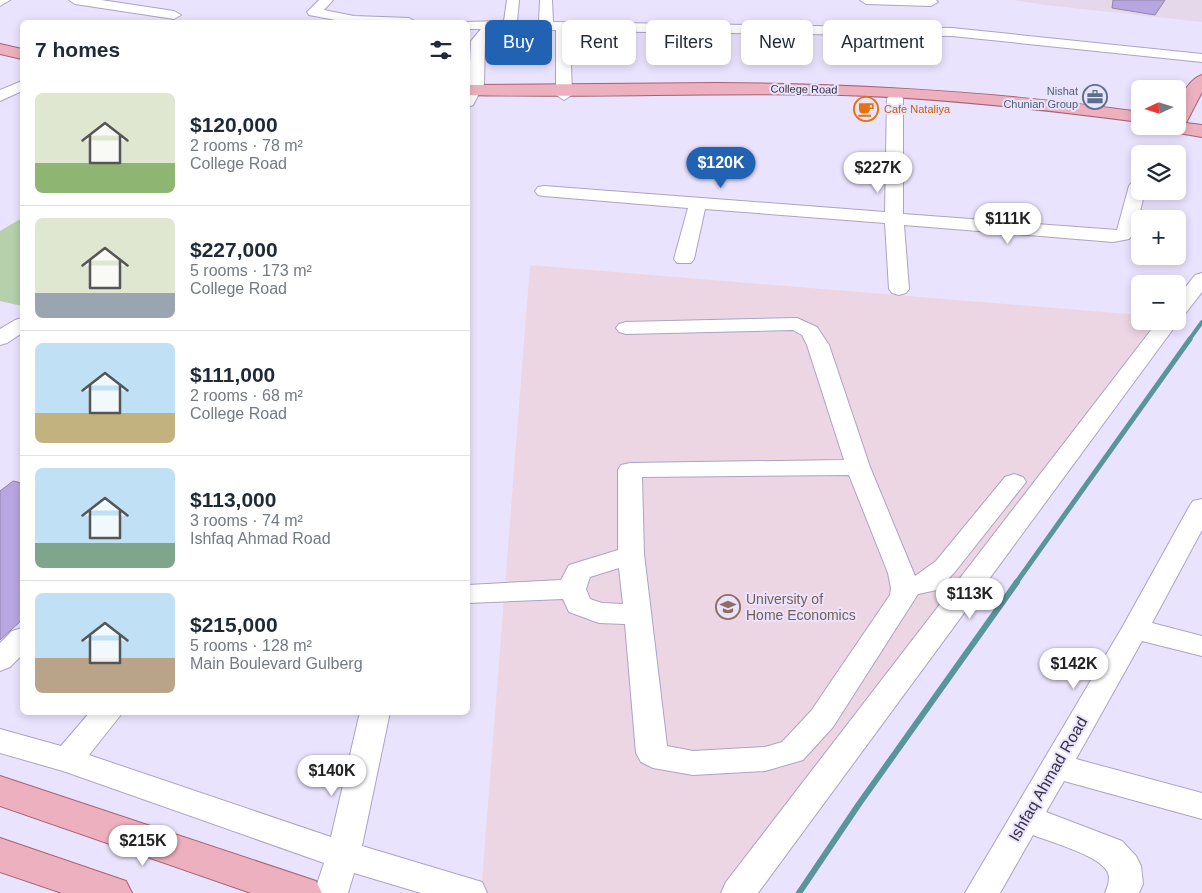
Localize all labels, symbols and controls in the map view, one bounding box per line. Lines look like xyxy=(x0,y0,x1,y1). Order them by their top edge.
chip: Buy xyxy=(485,20,552,65)
chip: Rent xyxy=(562,20,636,65)
chip: Filters xyxy=(646,20,731,65)
chip: New xyxy=(741,20,813,65)
chip: Apartment xyxy=(823,20,942,65)
icon: filters xyxy=(427,36,455,64)
text: 7 homes xyxy=(35,38,120,61)
north arrow xyxy=(1131,80,1186,135)
map controls xyxy=(1131,80,1186,330)
street label: College Road xyxy=(771,82,837,96)
office icon: Nishat Chunian Group xyxy=(1082,84,1108,110)
place label: Nishat Chunian Group xyxy=(1003,85,1078,110)
cafe icon: Cafe Nataliya xyxy=(853,96,879,122)
place label: Cafe Nataliya xyxy=(884,103,951,115)
icon: home xyxy=(75,113,135,173)
text: $120,000 xyxy=(190,113,278,136)
text: 2 rooms · 78 m² xyxy=(190,137,303,154)
button: layers xyxy=(1131,145,1186,200)
pin: $120K xyxy=(686,146,756,189)
pin: $227K xyxy=(843,152,913,194)
text: $120K xyxy=(697,154,745,171)
text: College Road xyxy=(190,155,287,172)
text: $227K xyxy=(854,159,902,176)
pin: $111K xyxy=(973,202,1043,245)
text: $111K xyxy=(985,210,1031,227)
button: + xyxy=(1131,210,1186,265)
icon: home xyxy=(75,238,135,298)
text: $227,000 xyxy=(190,238,278,261)
text: 5 rooms · 173 m² xyxy=(190,262,312,279)
button: − xyxy=(1131,275,1186,330)
text: College Road xyxy=(190,280,287,297)
icon: home xyxy=(75,363,135,423)
text: $111,000 xyxy=(190,363,275,386)
text: 2 rooms · 68 m² xyxy=(190,387,303,404)
text: College Road xyxy=(190,405,287,422)
icon: home xyxy=(75,488,135,548)
text: $113,000 xyxy=(190,488,276,511)
text: 3 rooms · 74 m² xyxy=(190,512,303,529)
text: Ishfaq Ahmad Road xyxy=(190,530,331,547)
pin: $113K xyxy=(935,578,1005,620)
text: $113K xyxy=(947,585,993,602)
place label: University of Home Economics xyxy=(746,591,856,623)
school or university icon: University of Home Economics xyxy=(715,594,741,620)
icon: home xyxy=(75,613,135,673)
text: $215,000 xyxy=(190,613,278,636)
text: 5 rooms · 128 m² xyxy=(190,637,312,654)
pin: $142K xyxy=(1039,648,1109,690)
text: Main Boulevard Gulberg xyxy=(190,655,363,672)
text: $142K xyxy=(1050,655,1098,672)
street label: Ishfaq Ahmad Road xyxy=(1006,714,1090,844)
pin: $140K xyxy=(297,754,367,797)
text: $140K xyxy=(308,762,356,779)
pin: $215K xyxy=(108,824,178,867)
text: $215K xyxy=(119,832,167,849)

